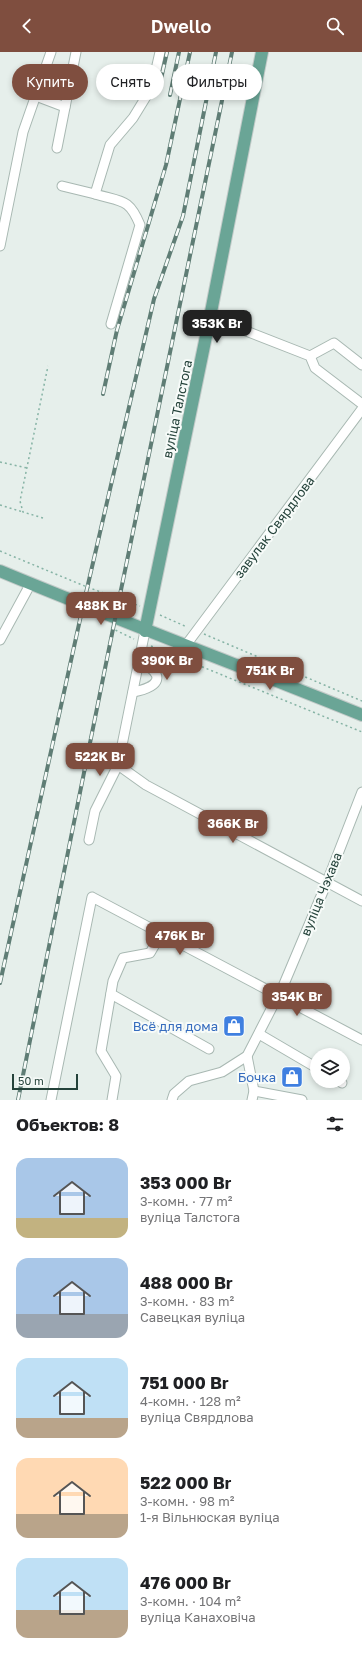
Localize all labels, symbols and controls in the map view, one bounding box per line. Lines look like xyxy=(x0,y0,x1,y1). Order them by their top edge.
icon: back xyxy=(16,15,38,37)
text: Dwello xyxy=(151,15,211,37)
icon: search xyxy=(324,15,346,37)
chip: Купить xyxy=(12,64,88,100)
chip: Снять xyxy=(96,64,164,100)
chip: Фильтры xyxy=(172,64,262,100)
pin: 353K Br xyxy=(180,310,254,344)
text: 353K Br xyxy=(192,315,242,331)
street label: вуліца Талстога xyxy=(159,358,195,460)
street label: завулак Свярдлова xyxy=(230,473,318,581)
pin: 488K Br xyxy=(64,592,138,626)
text: 488K Br xyxy=(75,597,127,613)
pin: 390K Br xyxy=(130,647,204,681)
text: 390K Br xyxy=(141,652,193,668)
pin: 751K Br xyxy=(233,657,307,691)
text: 751K Br xyxy=(246,662,294,678)
pin: 522K Br xyxy=(63,743,137,777)
text: 522K Br xyxy=(75,748,125,764)
pin: 366K Br xyxy=(196,810,270,844)
text: 366K Br xyxy=(207,815,259,831)
street label: вуліца Чэхава xyxy=(297,850,345,938)
pin: 476K Br xyxy=(143,922,217,956)
text: 476K Br xyxy=(155,927,205,943)
pin: 354K Br xyxy=(260,983,334,1017)
text: 354K Br xyxy=(272,988,322,1004)
shop icon: Всё для дома xyxy=(221,1013,247,1039)
place label: Всё для дома xyxy=(133,1018,218,1034)
map controls xyxy=(310,1048,350,1088)
button: layers xyxy=(310,1048,350,1088)
shop icon: Бочка xyxy=(279,1064,305,1090)
place label: Бочка xyxy=(238,1069,276,1085)
scale bar xyxy=(12,1072,78,1091)
text: 50 m xyxy=(18,1074,44,1087)
icon: filters xyxy=(324,1113,346,1135)
text: Объектов: 8 xyxy=(16,1114,119,1135)
text: 353 000 Br xyxy=(140,1172,231,1193)
icon: home xyxy=(48,1174,96,1222)
text: 3-комн. · 77 m² xyxy=(140,1193,232,1209)
text: вуліца Талстога xyxy=(140,1209,240,1225)
text: 488 000 Br xyxy=(140,1272,233,1293)
icon: home xyxy=(48,1274,96,1322)
text: 3-комн. · 83 m² xyxy=(140,1293,234,1309)
text: Савецкая вуліца xyxy=(140,1309,245,1325)
text: 751 000 Br xyxy=(140,1372,229,1393)
icon: home xyxy=(48,1374,96,1422)
text: 4-комн. · 128 m² xyxy=(140,1393,241,1409)
text: вуліца Свярдлова xyxy=(140,1409,254,1425)
text: 522 000 Br xyxy=(140,1472,231,1493)
icon: home xyxy=(48,1474,96,1522)
text: 3-комн. · 98 m² xyxy=(140,1493,234,1509)
text: 1-я Вільнюская вуліца xyxy=(140,1509,280,1525)
text: 476 000 Br xyxy=(140,1572,231,1593)
icon: home xyxy=(48,1574,96,1622)
text: 3-комн. · 104 m² xyxy=(140,1593,241,1609)
text: вуліца Канаховіча xyxy=(140,1609,256,1625)

